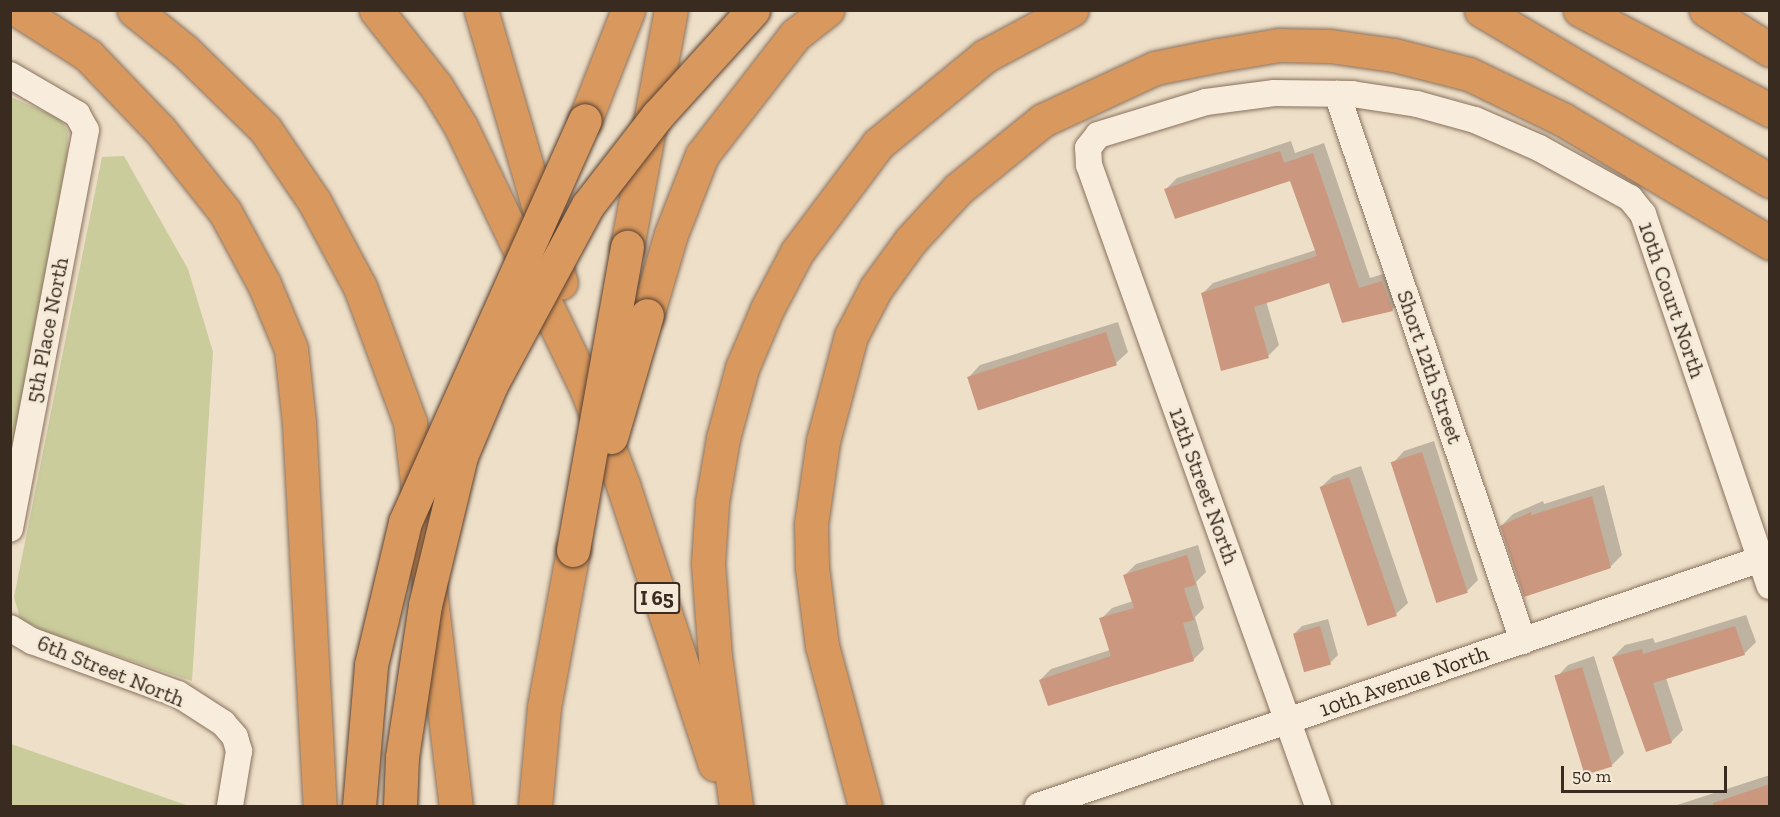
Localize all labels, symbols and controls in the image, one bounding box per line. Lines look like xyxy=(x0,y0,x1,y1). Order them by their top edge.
street label: 10th Court North xyxy=(1633,218,1711,382)
street label: 5th Place North xyxy=(20,255,74,405)
street label: Short 12th Street xyxy=(1391,287,1469,447)
street label: 12th Street North xyxy=(1163,404,1245,568)
road number: I 65 xyxy=(633,580,681,616)
street label: 6th Street North xyxy=(33,629,189,713)
street label: 10th Avenue North xyxy=(1316,640,1492,722)
scale bar xyxy=(1564,754,1730,792)
text: 50 m xyxy=(1572,765,1611,787)

